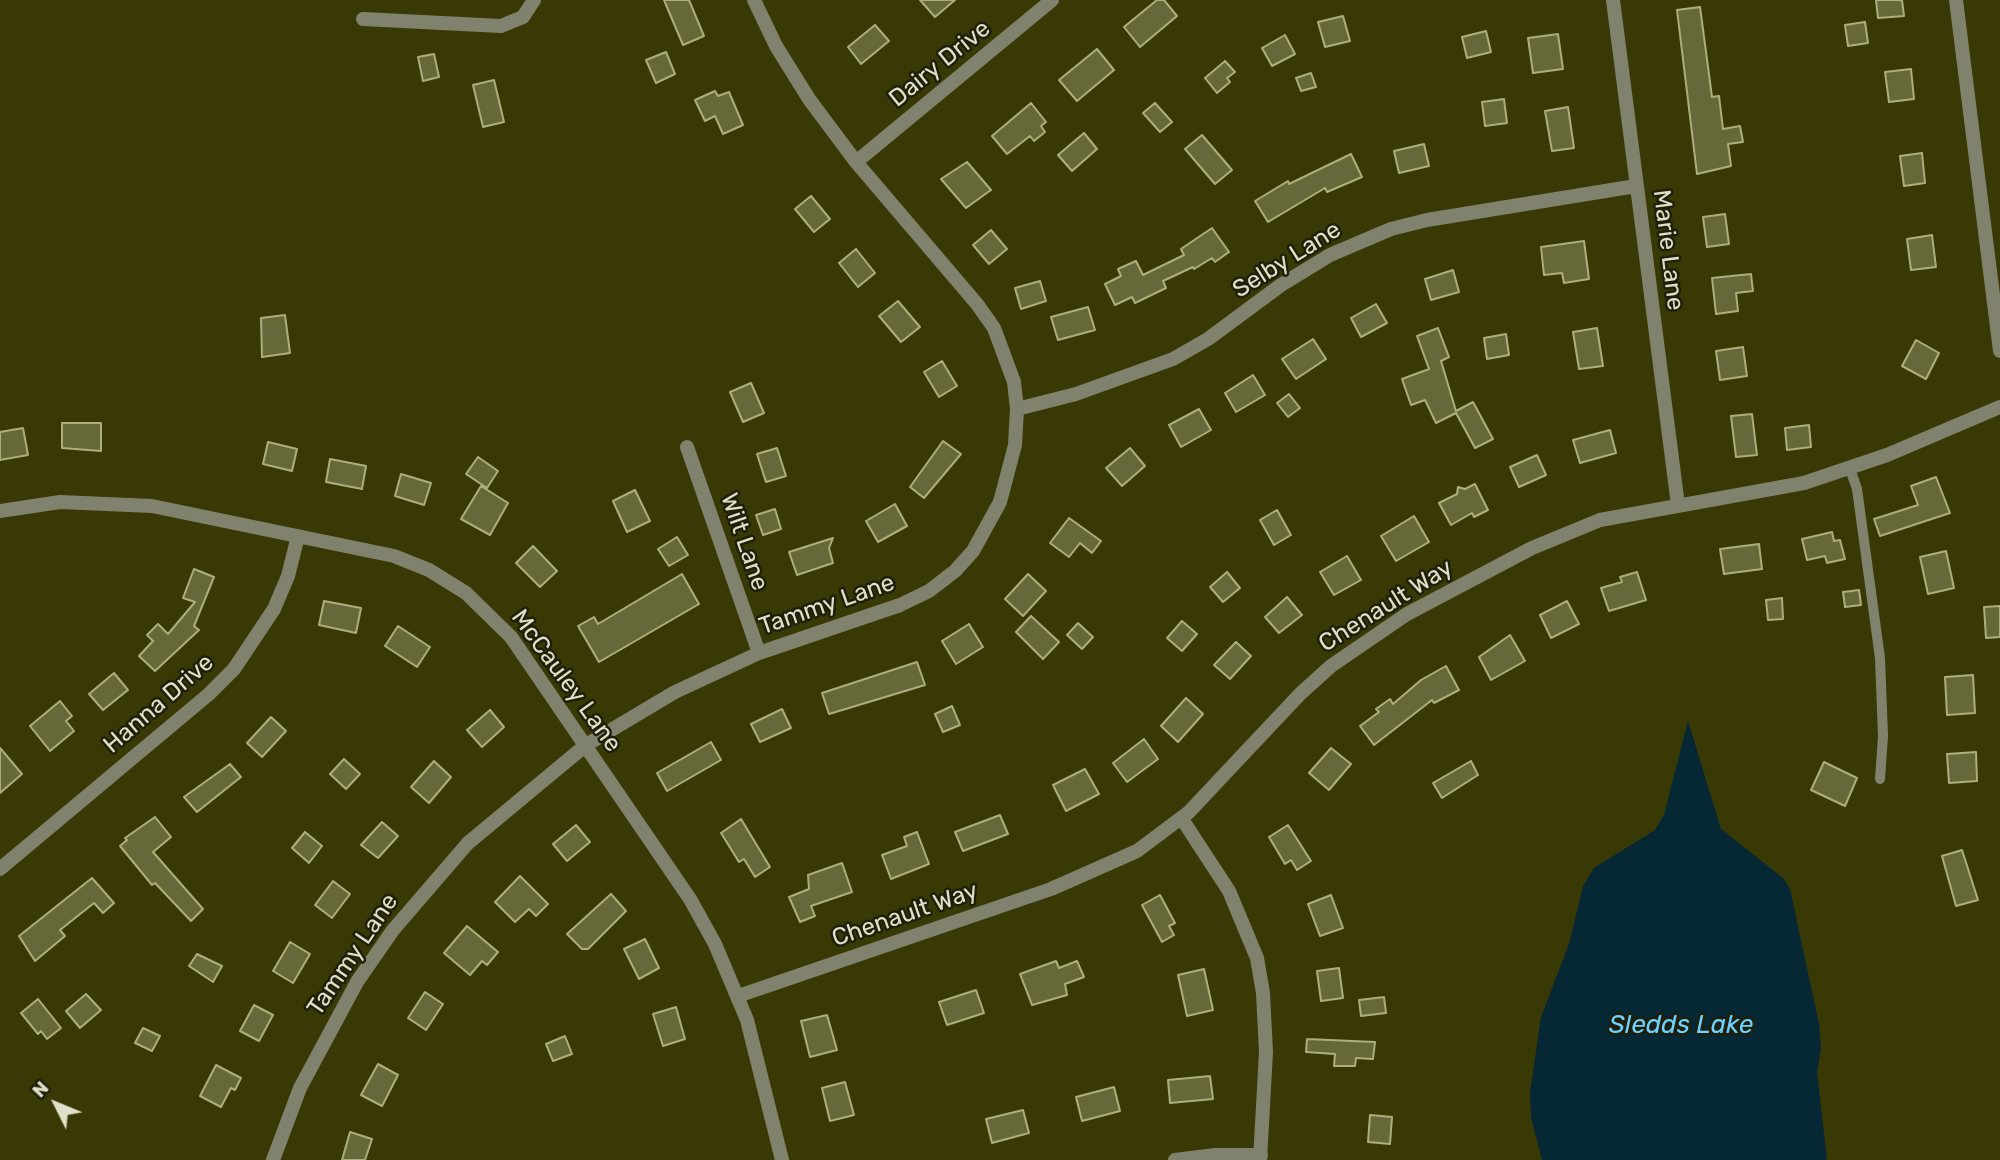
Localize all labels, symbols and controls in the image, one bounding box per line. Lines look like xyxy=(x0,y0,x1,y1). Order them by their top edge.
street label: Dairy Drive xyxy=(884,15,996,113)
street label: Marie Lane xyxy=(1646,188,1690,312)
street label: Selby Lane xyxy=(1228,215,1346,305)
street label: Wilt Lane xyxy=(714,490,774,594)
street label: Chenault Way xyxy=(1314,553,1458,659)
street label: Tammy Lane xyxy=(756,568,898,642)
street label: McCauley Lane xyxy=(505,604,627,758)
street label: Hanna Drive xyxy=(98,648,220,760)
street label: Chenault Way xyxy=(828,877,982,953)
street label: Tammy Lane xyxy=(302,888,404,1022)
water label: Sledds Lake xyxy=(1609,1009,1753,1041)
north arrow xyxy=(21,1069,91,1139)
text: N xyxy=(27,1077,53,1102)

